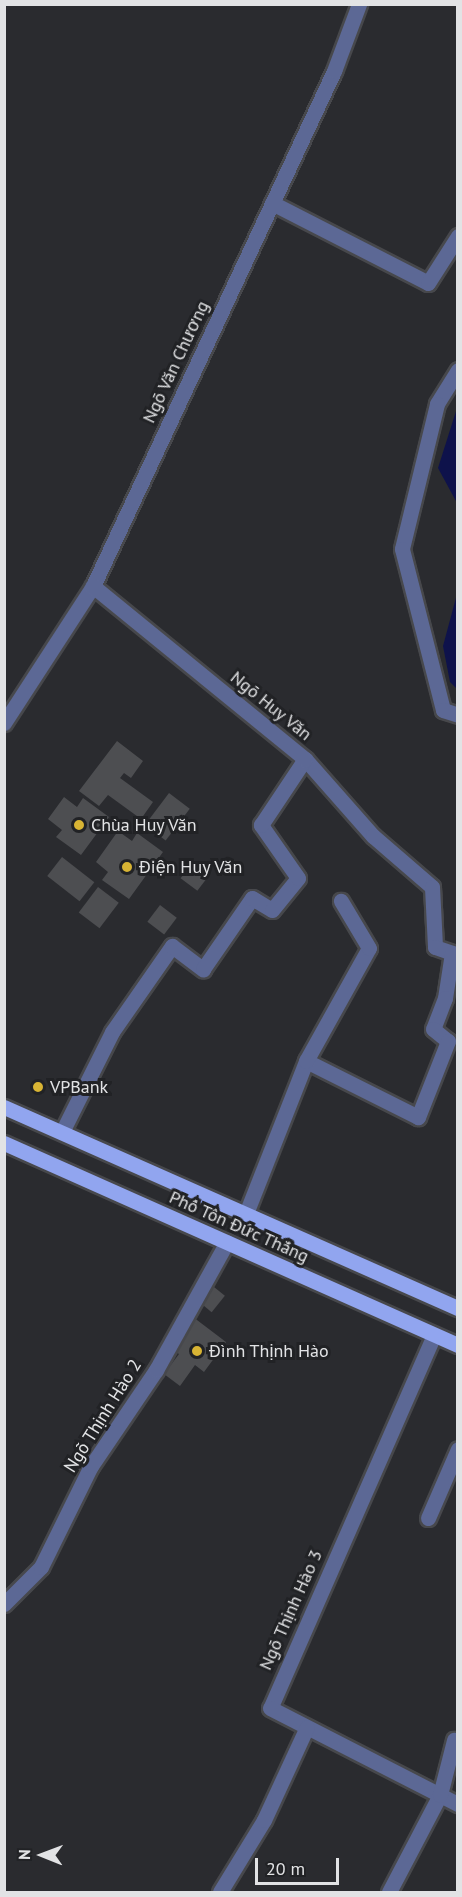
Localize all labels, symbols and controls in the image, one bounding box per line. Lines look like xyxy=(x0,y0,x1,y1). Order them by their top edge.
street label: Ngõ Văn Chương xyxy=(138,297,214,427)
street label: Ngõ Huy Văn xyxy=(226,666,316,746)
place label: Chùa Huy Văn xyxy=(91,814,198,836)
marker: Chùa Huy Văn xyxy=(72,818,86,832)
place label: Điện Huy Văn xyxy=(139,856,243,878)
marker: Điện Huy Văn xyxy=(120,860,134,874)
place label: VPBank xyxy=(50,1076,108,1098)
marker: VPBank xyxy=(31,1080,45,1094)
street label: Phố Tôn Đức Thắng xyxy=(165,1186,313,1268)
place label: Đình Thịnh Hào xyxy=(209,1340,329,1362)
marker: Đình Thịnh Hào xyxy=(190,1344,204,1358)
street label: Ngõ Thịnh Hào 2 xyxy=(59,1355,147,1477)
street label: Ngõ Thịnh Hào 3 xyxy=(255,1546,327,1674)
north arrow xyxy=(12,1825,72,1885)
scale bar xyxy=(258,1846,342,1884)
text: N xyxy=(14,1849,34,1860)
text: 20 m xyxy=(266,1857,305,1880)

